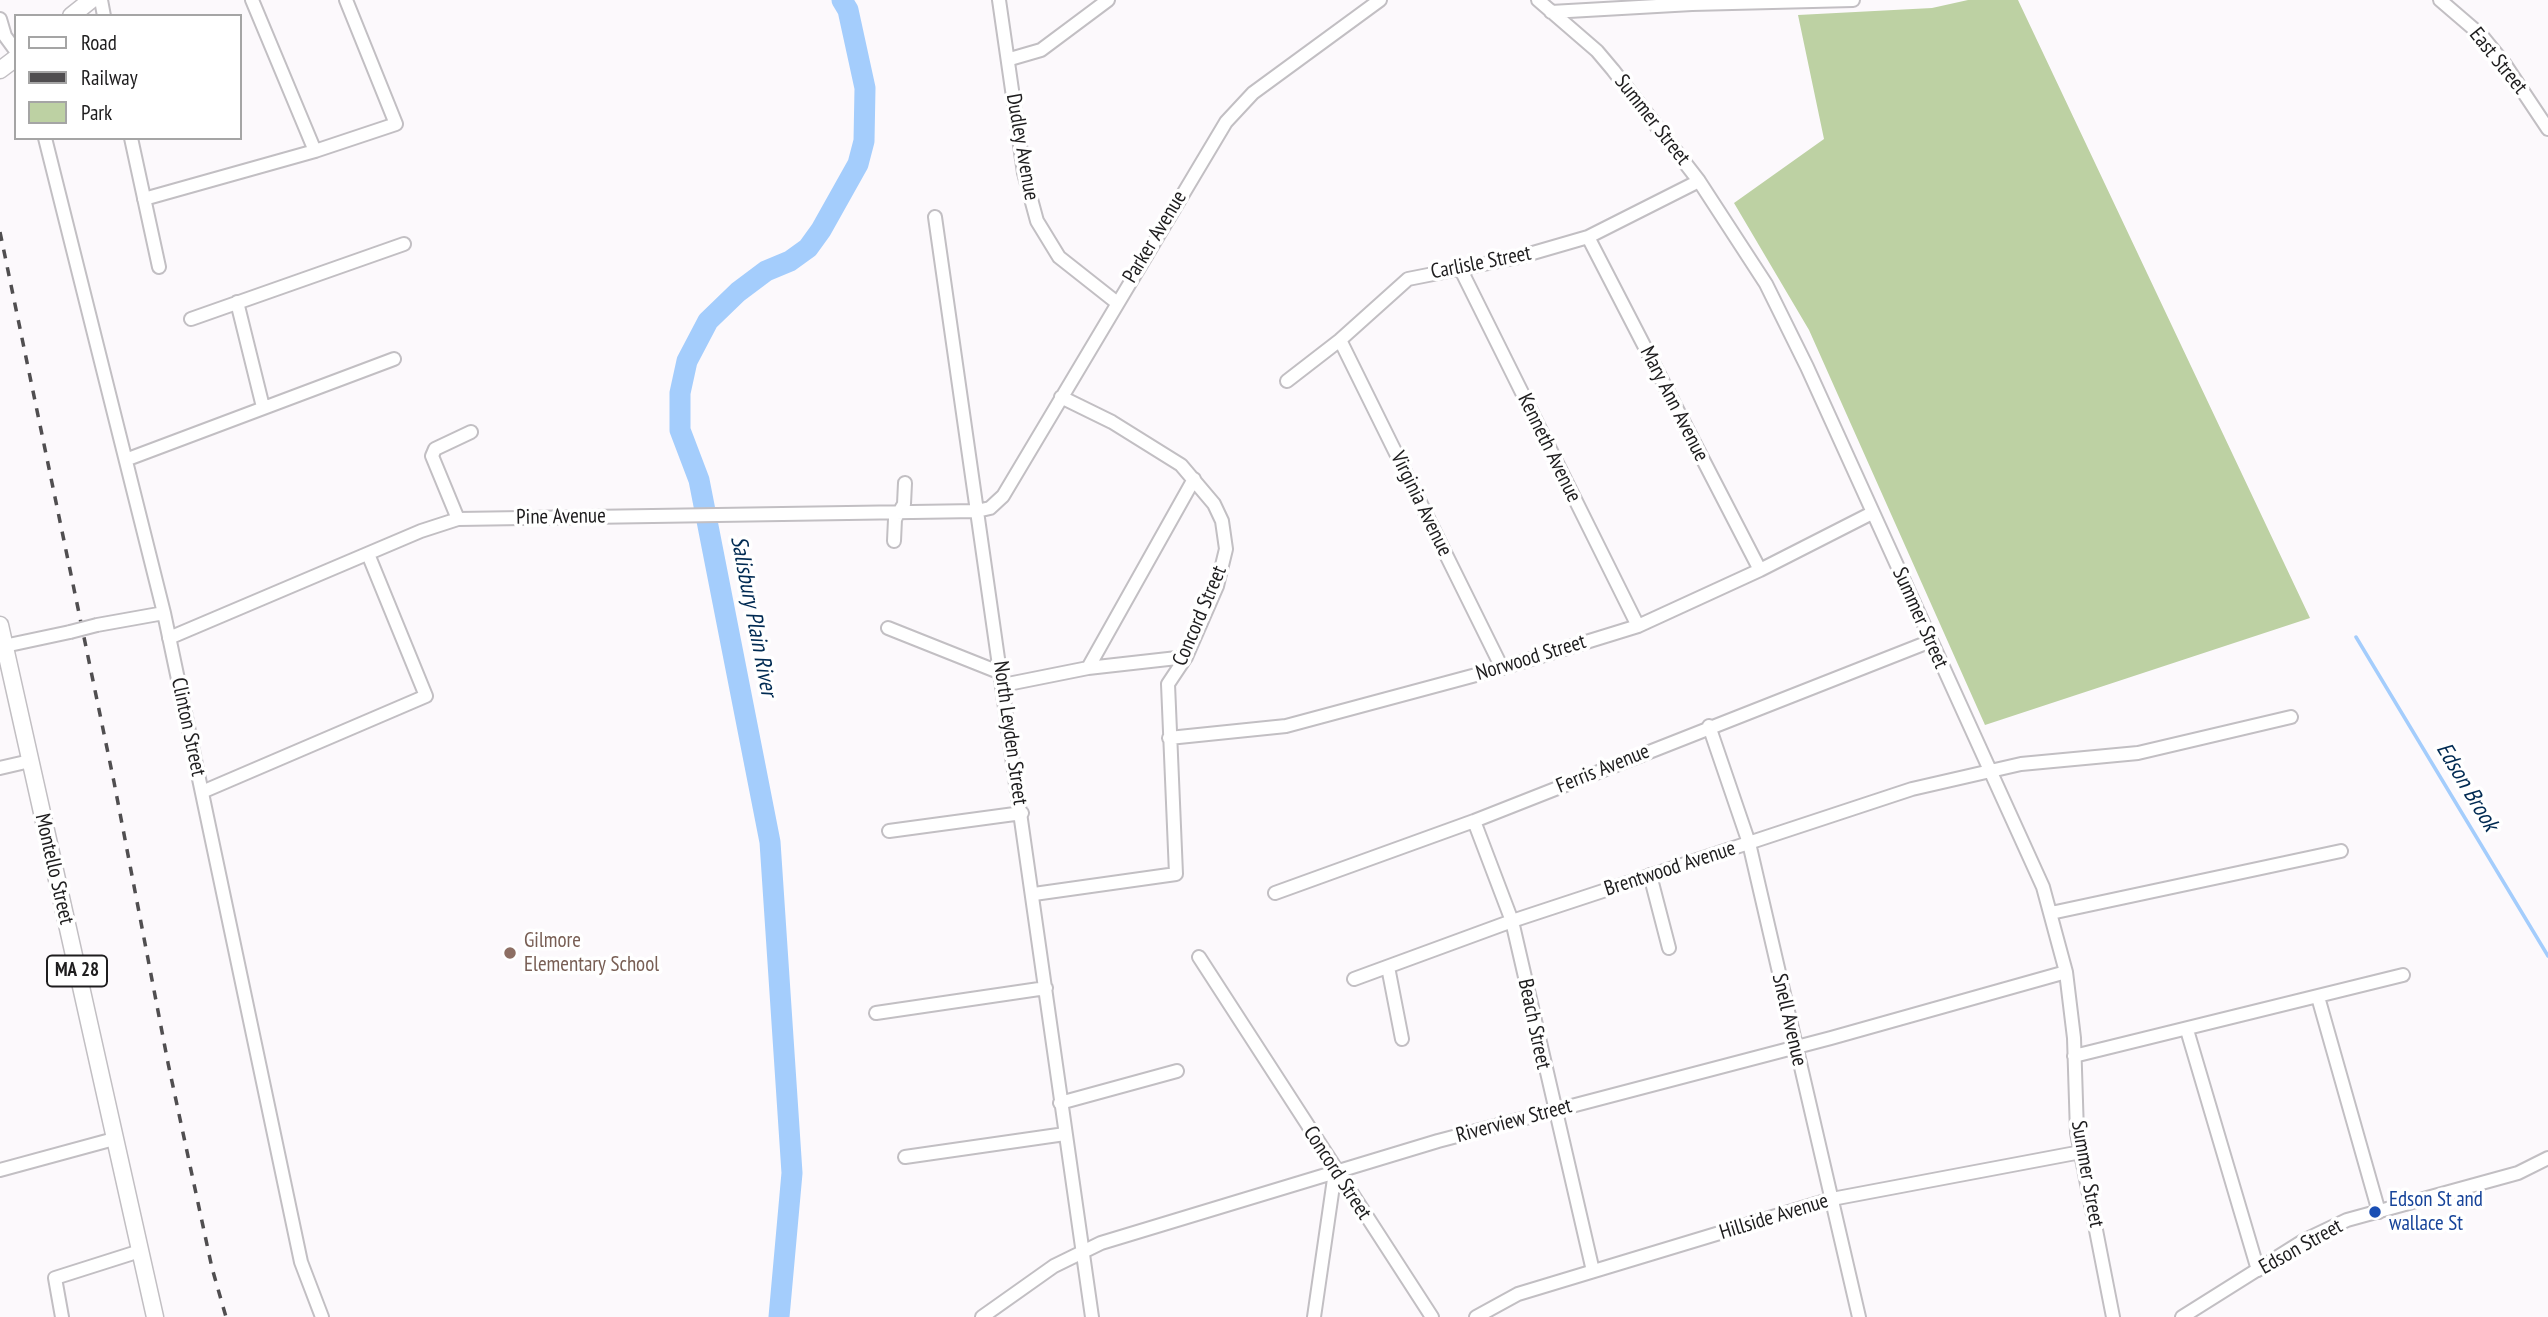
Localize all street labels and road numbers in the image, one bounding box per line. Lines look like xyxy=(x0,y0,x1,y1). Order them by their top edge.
street label: East Street xyxy=(2464,23,2532,99)
street label: Summer Street xyxy=(1609,70,1695,170)
street label: Dudley Avenue xyxy=(1000,92,1044,202)
street label: Parker Avenue xyxy=(1118,186,1192,288)
street label: Carlisle Street xyxy=(1429,241,1533,285)
street label: Mary Ann Avenue xyxy=(1634,342,1714,466)
street label: Kenneth Avenue xyxy=(1512,389,1586,507)
street label: Virginia Avenue xyxy=(1385,448,1457,560)
street label: Pine Avenue xyxy=(516,504,606,530)
street label: Concord Street xyxy=(1168,562,1232,670)
street label: Summer Street xyxy=(1887,564,1953,672)
street label: Norwood Street xyxy=(1473,629,1589,687)
street label: North Leyden Street xyxy=(987,659,1033,807)
street label: Clinton Street xyxy=(165,675,211,779)
street label: Ferris Avenue xyxy=(1553,739,1653,799)
street label: Montello Street xyxy=(29,811,79,927)
street label: Brentwood Avenue xyxy=(1601,836,1739,902)
road number: MA 28 xyxy=(47,956,107,987)
street label: Snell Avenue xyxy=(1766,971,1812,1069)
street label: Beach Street xyxy=(1512,977,1556,1071)
street label: Riverview Street xyxy=(1453,1093,1575,1149)
street label: Summer Street xyxy=(2065,1119,2109,1229)
street label: Concord Street xyxy=(1297,1122,1377,1224)
street label: Hillside Avenue xyxy=(1716,1188,1832,1246)
street label: Edson Street xyxy=(2255,1214,2347,1280)

